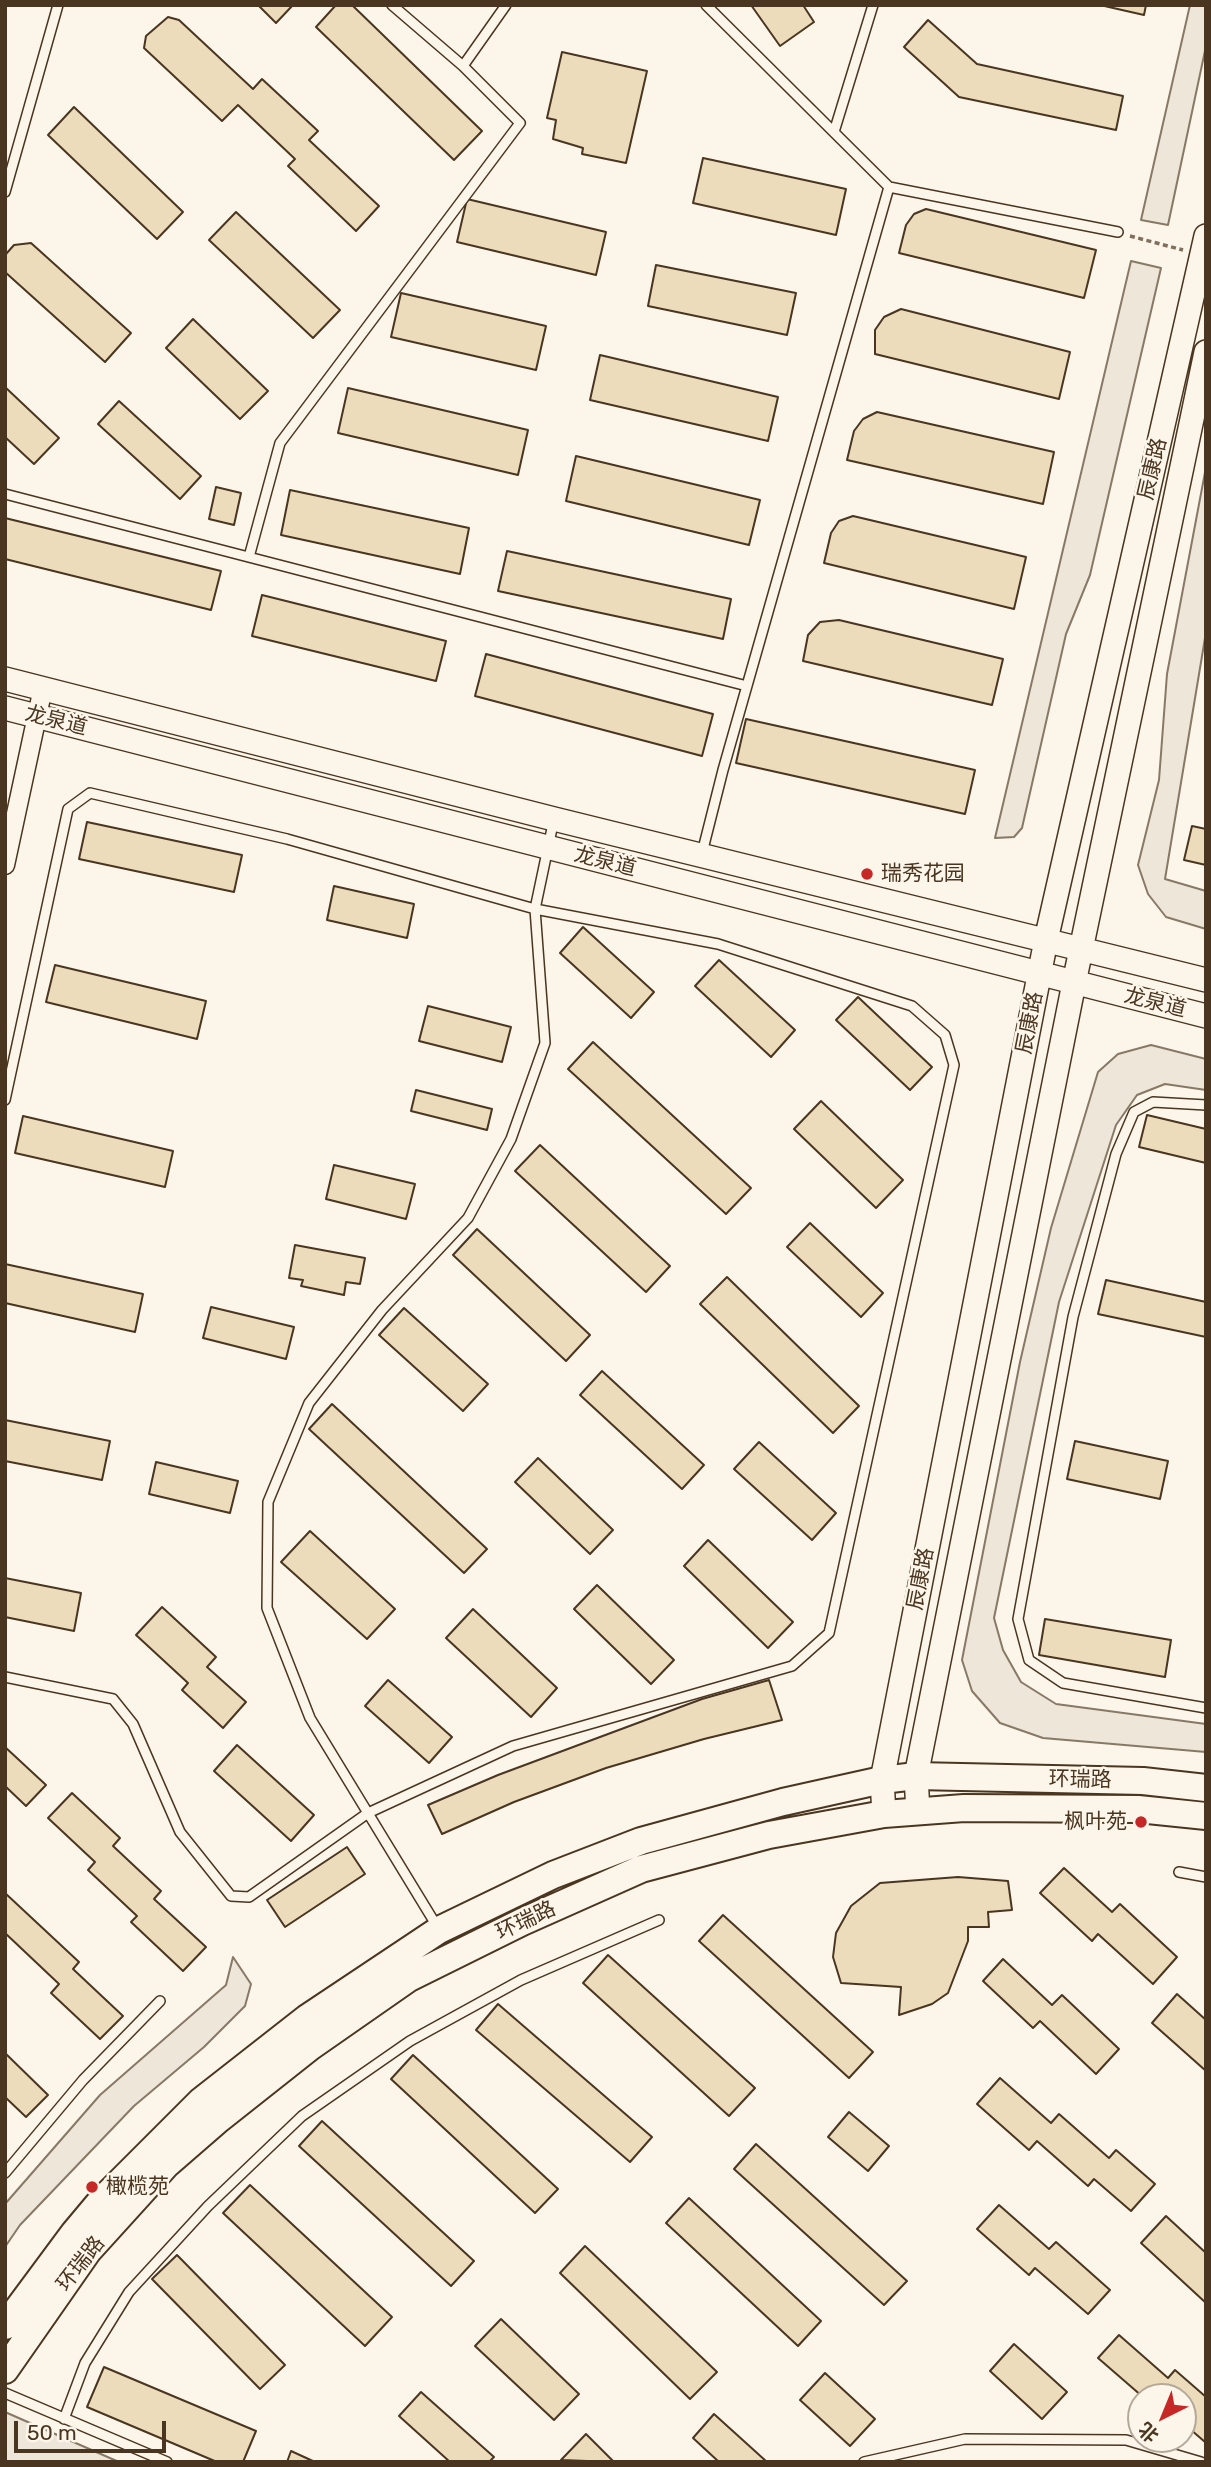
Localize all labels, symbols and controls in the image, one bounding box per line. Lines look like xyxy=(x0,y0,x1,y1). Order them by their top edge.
street label: 辰康路 xyxy=(1134,435,1172,503)
street label: 龙泉道 xyxy=(22,701,90,741)
street label: 龙泉道 xyxy=(571,842,639,882)
place label: 瑞秀花园 xyxy=(881,861,965,887)
marker: 瑞秀花园 xyxy=(859,866,875,882)
street label: 龙泉道 xyxy=(1121,983,1189,1023)
street label: 辰康路 xyxy=(1012,990,1048,1056)
street label: 辰康路 xyxy=(903,1546,939,1612)
street label: 环瑞路 xyxy=(1048,1767,1112,1793)
place label: 枫叶苑 xyxy=(1064,1809,1127,1835)
marker: 枫叶苑 xyxy=(1133,1814,1149,1830)
street label: 环瑞路 xyxy=(492,1896,560,1946)
place label: 橄榄苑 xyxy=(106,2174,169,2200)
marker: 橄榄苑 xyxy=(84,2179,100,2195)
street label: 环瑞路 xyxy=(52,2231,110,2297)
north arrow xyxy=(1127,2383,1197,2453)
scale bar xyxy=(18,2408,170,2452)
text: 北 xyxy=(1134,2417,1164,2447)
text: 50 m xyxy=(27,2420,77,2445)

